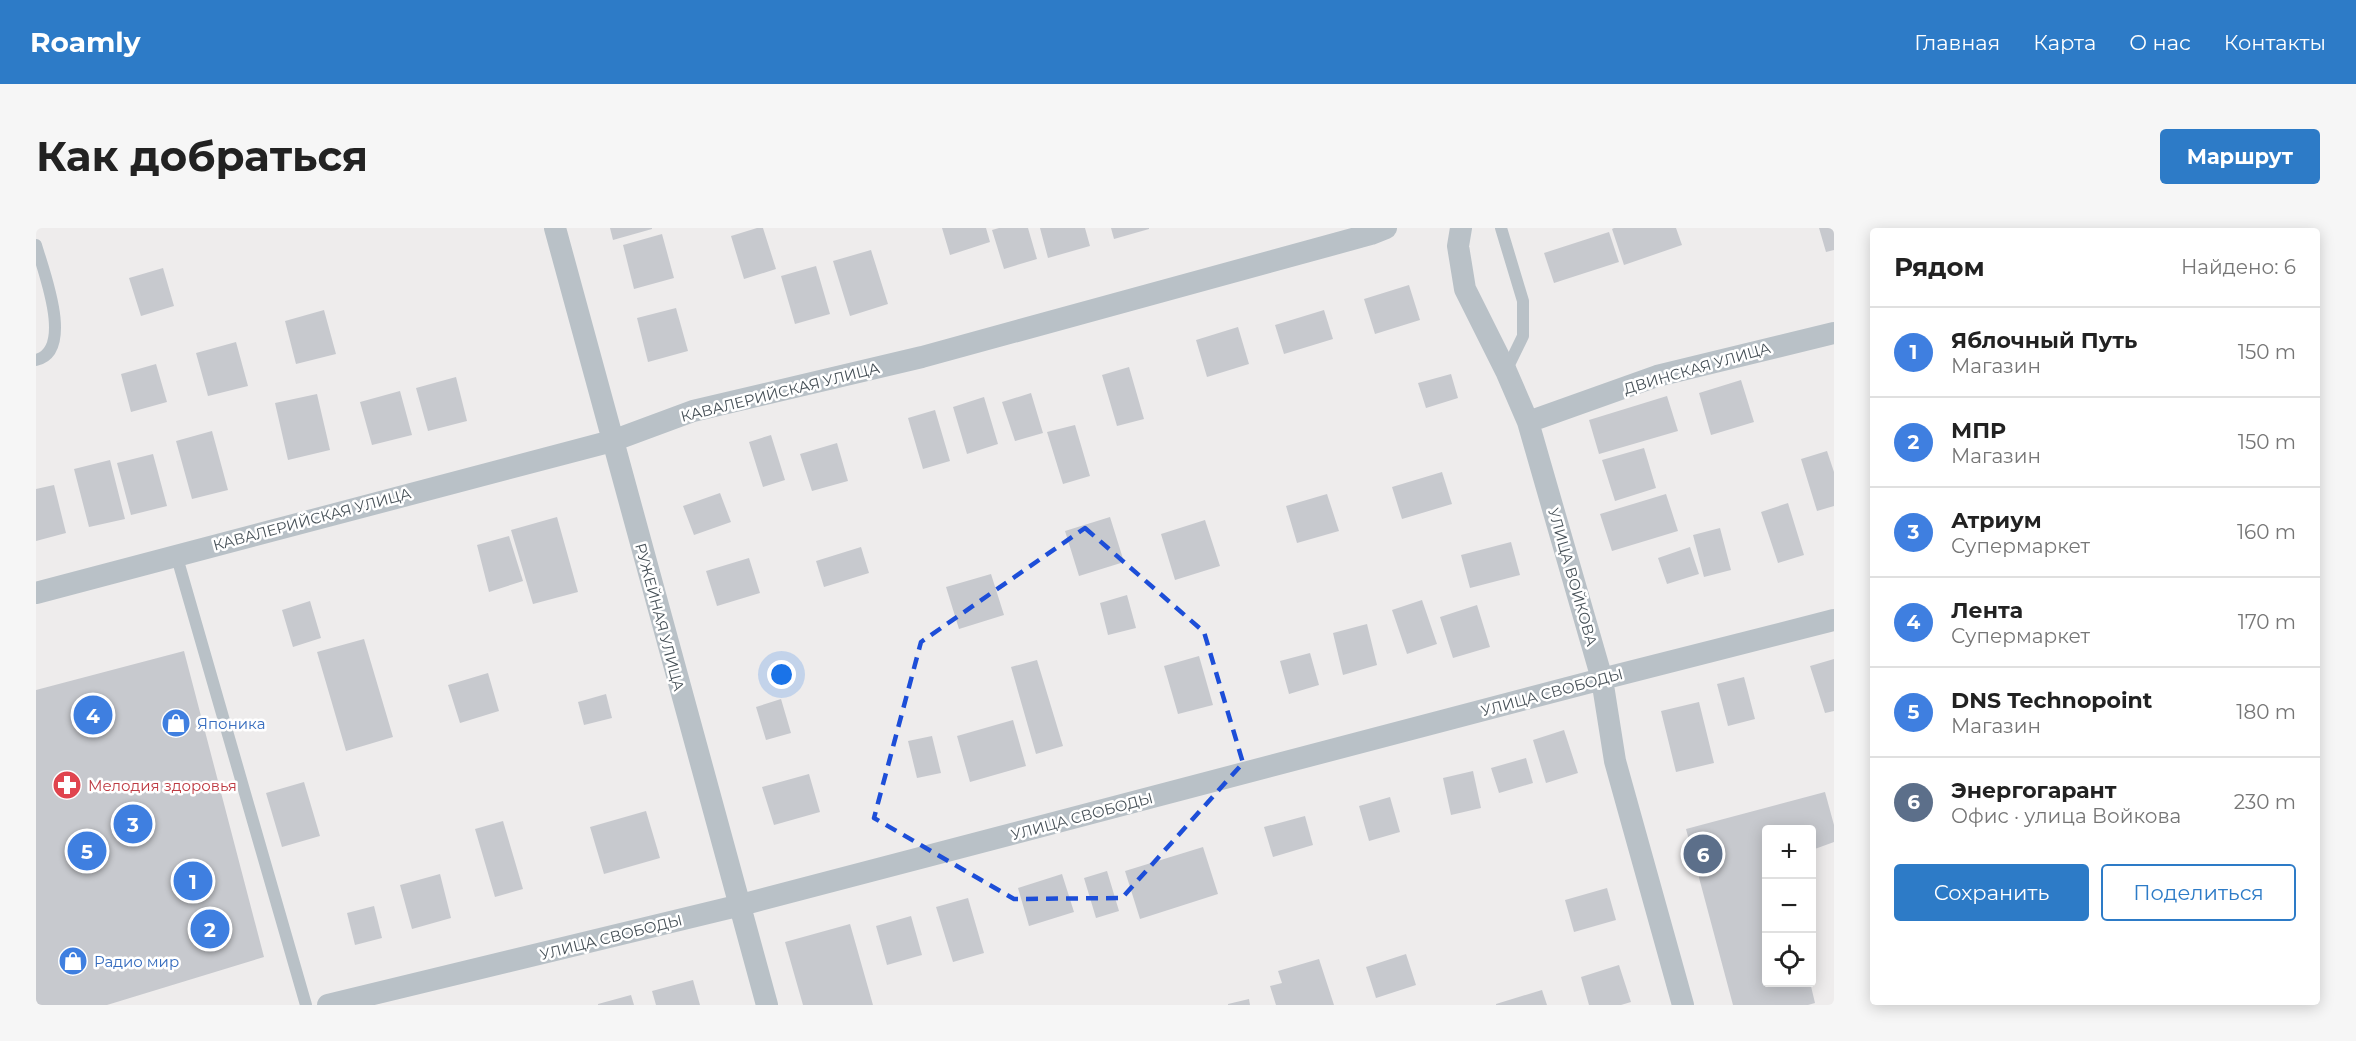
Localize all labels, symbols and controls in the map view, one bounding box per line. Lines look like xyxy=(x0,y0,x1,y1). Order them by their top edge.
text: Roamly xyxy=(30,25,140,59)
text: Главная xyxy=(1914,30,2000,55)
text: Карта xyxy=(2033,30,2096,55)
text: О нас xyxy=(2129,30,2191,55)
text: Контакты xyxy=(2224,30,2326,55)
button: Маршрут xyxy=(2160,129,2320,184)
text: Как добраться xyxy=(36,130,368,182)
text: Рядом xyxy=(1894,251,1985,283)
text: Найдено: 6 xyxy=(2181,255,2296,279)
text: Яблочный Путь xyxy=(1951,327,2137,354)
street label: ДВИНСКАЯ УЛИЦА xyxy=(1621,338,1773,398)
text: 1 xyxy=(1910,340,1917,364)
text: 150 m xyxy=(2238,340,2296,364)
text: Магазин xyxy=(1951,354,2041,378)
street label: КАВАЛЕРИЙСКАЯ УЛИЦА xyxy=(679,358,881,426)
text: МПР xyxy=(1951,417,2006,444)
text: 2 xyxy=(1908,430,1919,454)
text: 150 m xyxy=(2238,430,2296,454)
text: Магазин xyxy=(1951,444,2041,468)
street label: КАВАЛЕРИЙСКАЯ УЛИЦА xyxy=(211,483,413,555)
street label: УЛИЦА ВОЙКОВА xyxy=(1544,506,1602,648)
text: Атриум xyxy=(1951,507,2042,534)
text: 3 xyxy=(1908,520,1919,544)
text: 160 m xyxy=(2237,520,2296,544)
text: Супермаркет xyxy=(1951,534,2090,558)
street label: РУЖЕЙНАЯ УЛИЦА xyxy=(631,541,689,693)
text: Лента xyxy=(1951,597,2023,624)
text: 4 xyxy=(1907,610,1920,634)
text: 170 m xyxy=(2238,610,2296,634)
text: Супермаркет xyxy=(1951,624,2090,648)
your location xyxy=(767,660,796,689)
street label: УЛИЦА СВОБОДЫ xyxy=(1479,664,1625,720)
text: DNS Technopoint xyxy=(1951,687,2152,714)
pin: 4 xyxy=(74,692,112,738)
text: 5 xyxy=(1908,700,1919,724)
text: 180 m xyxy=(2236,700,2296,724)
shop icon: Японика xyxy=(160,707,192,739)
place label: Японика xyxy=(197,714,265,733)
text: Магазин xyxy=(1951,714,2041,738)
pharmacy icon: Мелодия здоровья xyxy=(51,769,83,801)
place label: Мелодия здоровья xyxy=(88,776,237,795)
text: Энергогарант xyxy=(1951,777,2117,804)
street label: УЛИЦА СВОБОДЫ xyxy=(1009,788,1155,844)
text: 6 xyxy=(1907,790,1920,814)
text: 230 m xyxy=(2234,790,2296,814)
pin: 3 xyxy=(114,802,152,846)
text: Офис · улица Войкова xyxy=(1951,804,2181,828)
map controls xyxy=(1762,825,1816,987)
button: + xyxy=(1762,825,1816,879)
pin: 5 xyxy=(68,828,106,874)
pin: 6 xyxy=(1684,832,1722,876)
pin: 1 xyxy=(174,858,212,904)
button: Сохранить xyxy=(1894,864,2089,921)
button: Поделиться xyxy=(2101,864,2296,921)
button: − xyxy=(1762,879,1816,933)
pin: 2 xyxy=(190,906,230,952)
street label: УЛИЦА СВОБОДЫ xyxy=(538,910,684,964)
button: locate xyxy=(1762,933,1816,987)
shop icon: Радио мир xyxy=(57,945,89,977)
place label: Радио мир xyxy=(94,952,179,971)

